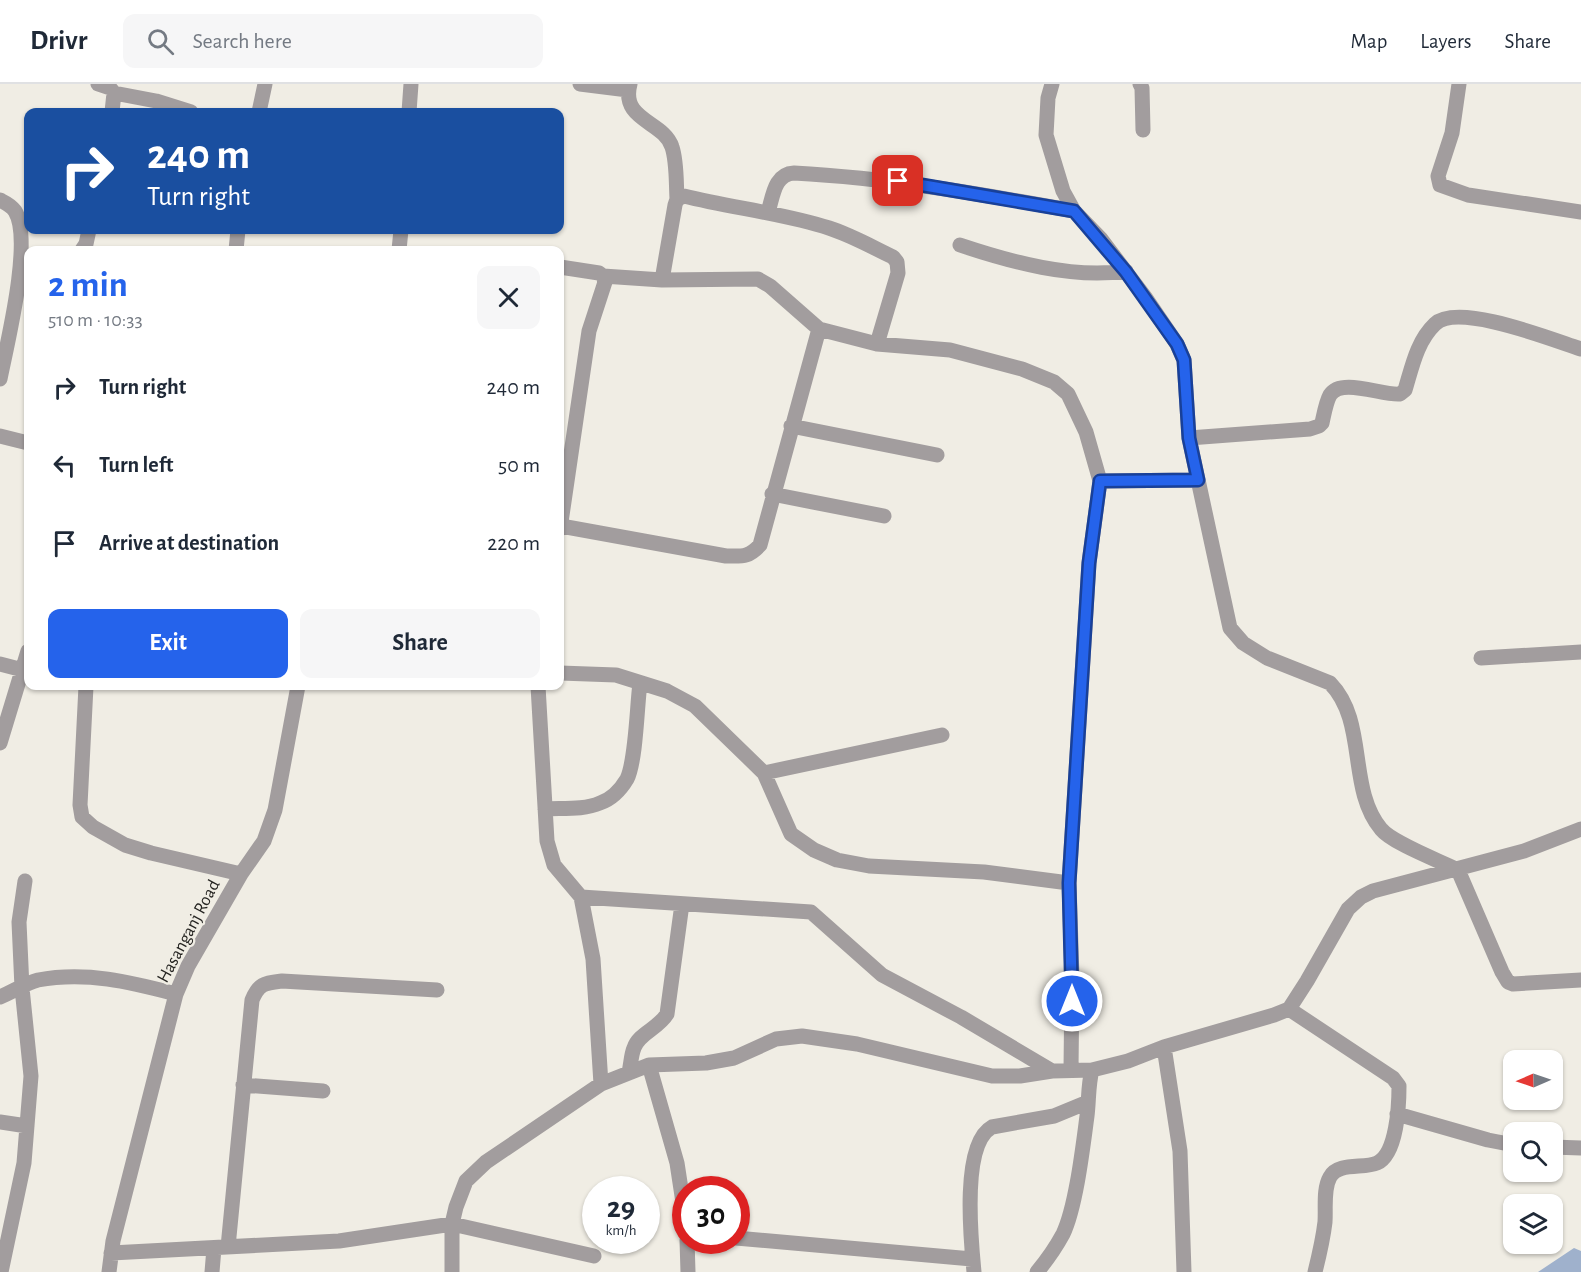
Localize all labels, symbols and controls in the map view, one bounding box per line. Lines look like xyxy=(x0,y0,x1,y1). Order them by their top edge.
search box xyxy=(123,14,543,68)
icon: search xyxy=(144,25,177,58)
text: Drivr xyxy=(30,27,87,55)
text: Search here xyxy=(192,30,292,52)
text: Map xyxy=(1351,31,1387,52)
text: Layers xyxy=(1420,31,1471,52)
text: Share xyxy=(1504,31,1551,52)
icon: right xyxy=(48,132,126,210)
text: 240 m xyxy=(147,134,250,176)
pin xyxy=(872,155,923,206)
icon: arrive xyxy=(881,164,914,197)
text: Turn right xyxy=(147,183,250,210)
button: close xyxy=(477,266,540,329)
text: 2 min xyxy=(48,267,128,303)
text: 510 m · 10:33 xyxy=(48,310,143,330)
icon: right xyxy=(48,371,81,404)
text: Turn right xyxy=(99,376,186,398)
text: 240 m xyxy=(487,376,540,398)
icon: left xyxy=(48,449,81,482)
text: Turn left xyxy=(99,454,173,476)
text: 50 m xyxy=(498,454,540,476)
icon: arrive xyxy=(48,527,81,560)
text: Arrive at destination xyxy=(99,532,279,554)
text: 220 m xyxy=(487,532,540,554)
button: Exit xyxy=(48,609,288,678)
button: Share xyxy=(300,609,540,678)
street label: Hasanganj Road xyxy=(154,877,224,986)
position arrow xyxy=(1040,969,1104,1033)
north arrow xyxy=(1503,1050,1563,1110)
map controls xyxy=(1503,1050,1563,1254)
button: search xyxy=(1503,1122,1563,1182)
speed limit sign: 30 xyxy=(672,1176,750,1254)
text: 29 xyxy=(607,1193,635,1223)
button: layers xyxy=(1503,1194,1563,1254)
text: km/h xyxy=(606,1223,636,1238)

